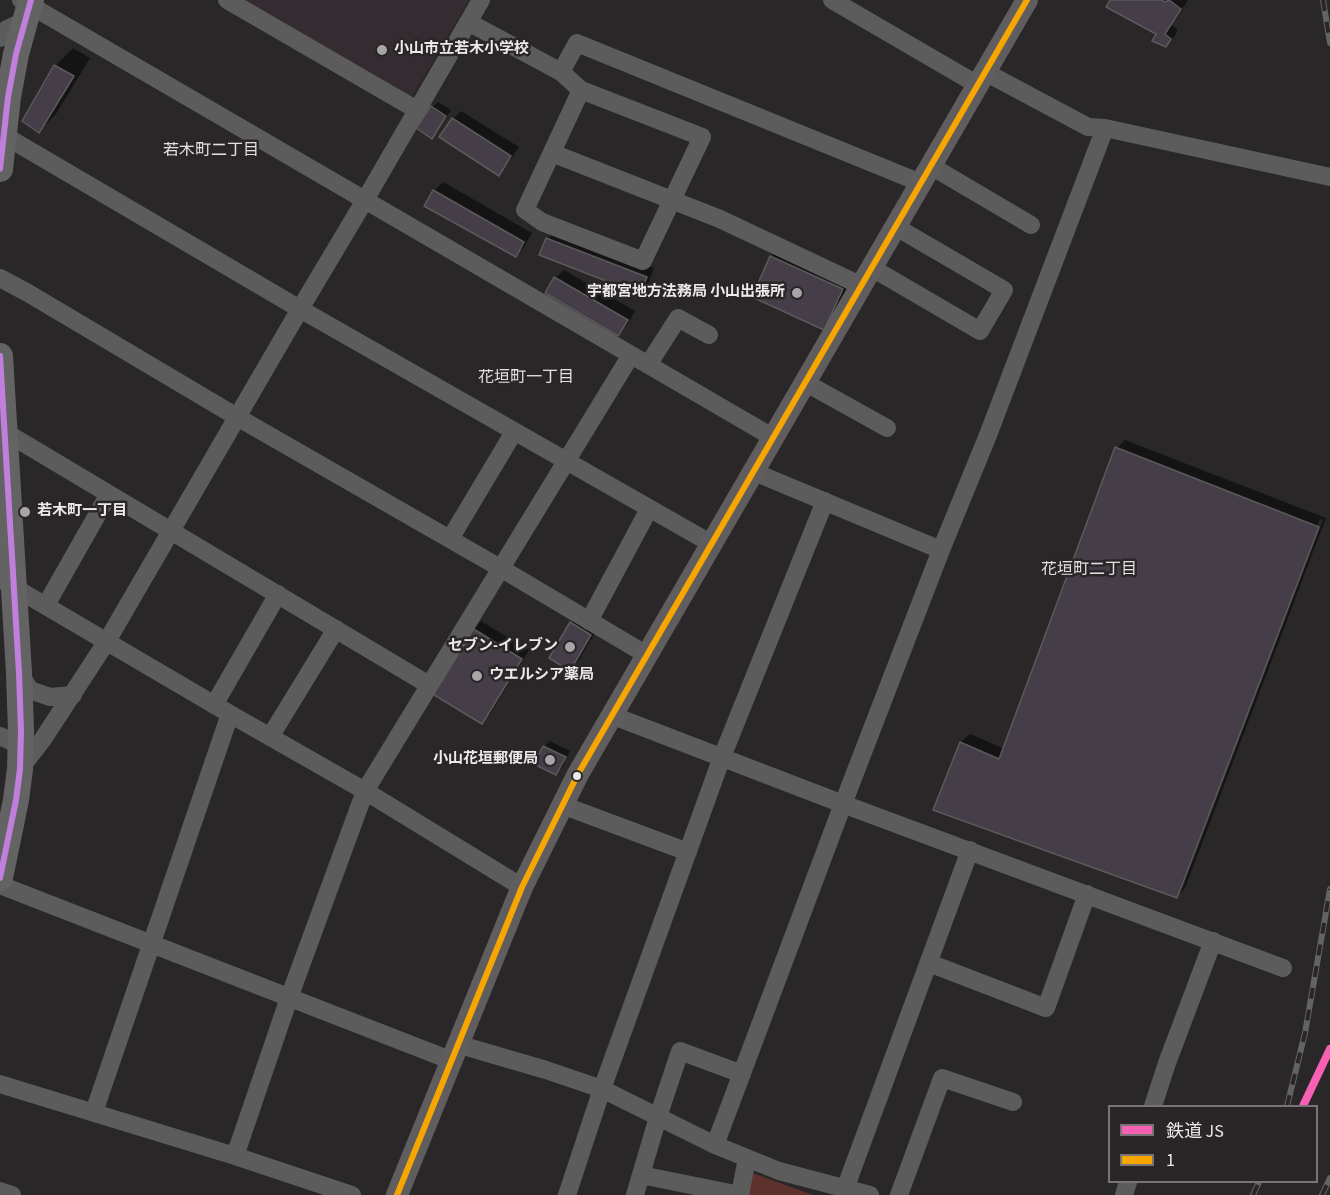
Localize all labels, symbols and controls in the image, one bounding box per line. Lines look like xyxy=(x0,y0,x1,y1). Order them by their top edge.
place label: 小山市立若木小学校 xyxy=(394,41,529,59)
marker: 小山市立若木小学校 xyxy=(375,43,389,57)
district label: 若木町二丁目 xyxy=(163,141,259,161)
place label: 宇都宮地方法務局 小山出張所 xyxy=(587,284,785,302)
marker: 宇都宮地方法務局 小山出張所 xyxy=(790,286,804,300)
district label: 花垣町一丁目 xyxy=(478,368,574,388)
place label: 若木町一丁目 xyxy=(37,503,127,521)
marker: 若木町一丁目 xyxy=(18,505,32,519)
district label: 花垣町二丁目 xyxy=(1041,560,1137,580)
place label: セブン-イレブン xyxy=(448,638,558,656)
marker: セブン-イレブン xyxy=(563,640,577,654)
place label: ウエルシア薬局 xyxy=(489,667,594,685)
marker: ウエルシア薬局 xyxy=(470,669,484,683)
place label: 小山花垣郵便局 xyxy=(433,751,538,769)
marker: 小山花垣郵便局 xyxy=(543,753,557,767)
unlabelled marker xyxy=(571,770,583,782)
legend xyxy=(1108,1105,1318,1183)
text: 鉄道 JS xyxy=(1166,1119,1224,1144)
text: 1 xyxy=(1166,1148,1175,1173)

